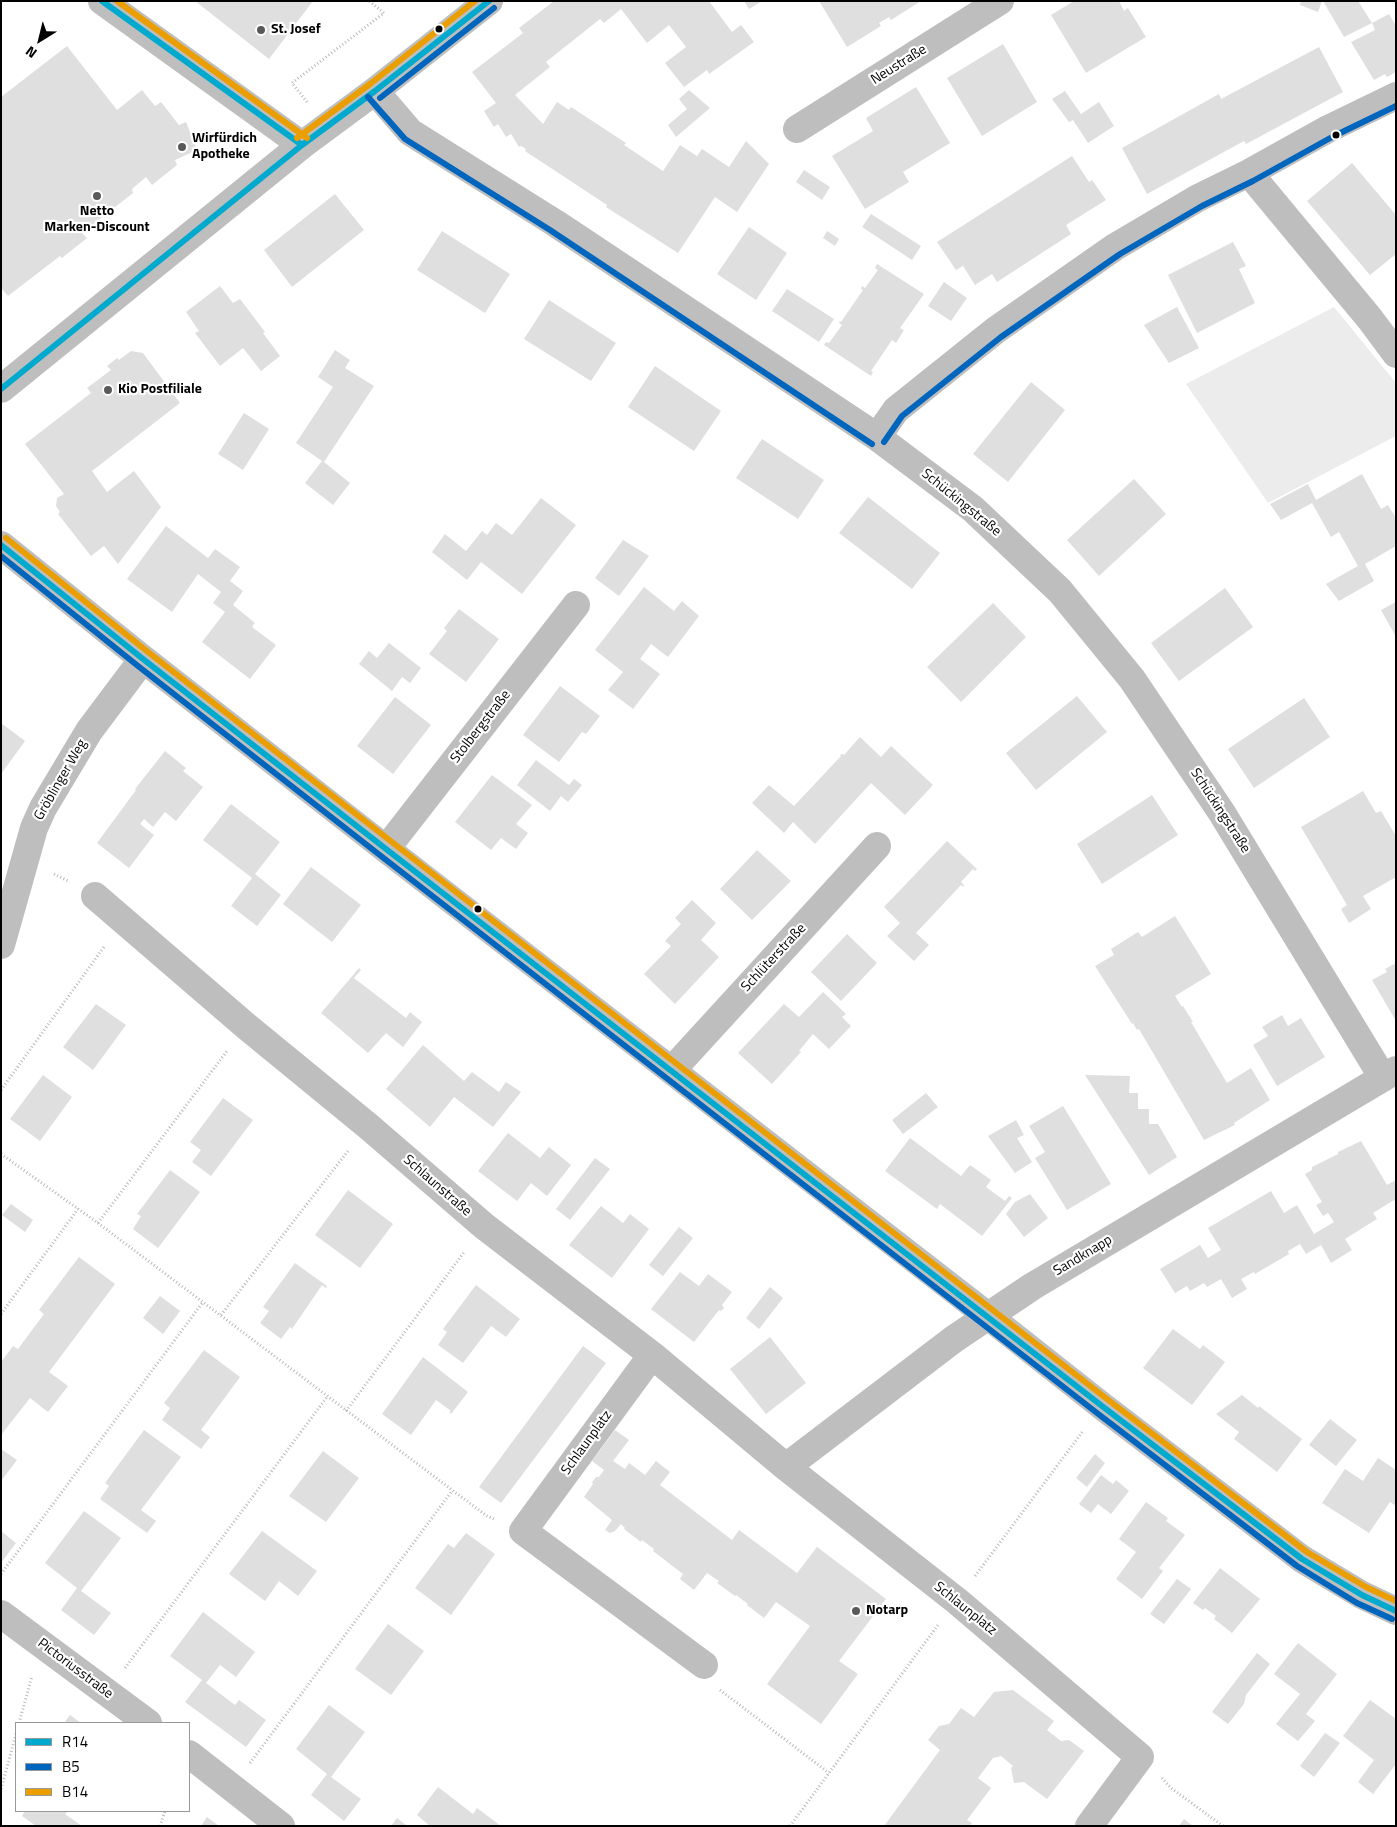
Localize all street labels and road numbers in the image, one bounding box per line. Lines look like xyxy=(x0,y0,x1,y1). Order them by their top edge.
street label: Neustraße xyxy=(868,41,930,89)
street label: Schückingstraße xyxy=(918,466,1004,540)
street label: Stolbergstraße xyxy=(447,687,515,767)
street label: Gröblinger Weg xyxy=(31,737,91,823)
street label: Schückingstraße xyxy=(1186,765,1254,857)
street label: Schlüterstraße xyxy=(738,920,810,996)
street label: Schlaunstraße xyxy=(399,1152,475,1220)
street label: Sandknapp xyxy=(1051,1232,1115,1280)
street label: Schlaunplatz xyxy=(558,1408,616,1478)
street label: Schlaunplatz xyxy=(930,1579,1000,1639)
street label: Pictoriusstraße xyxy=(34,1635,116,1703)

